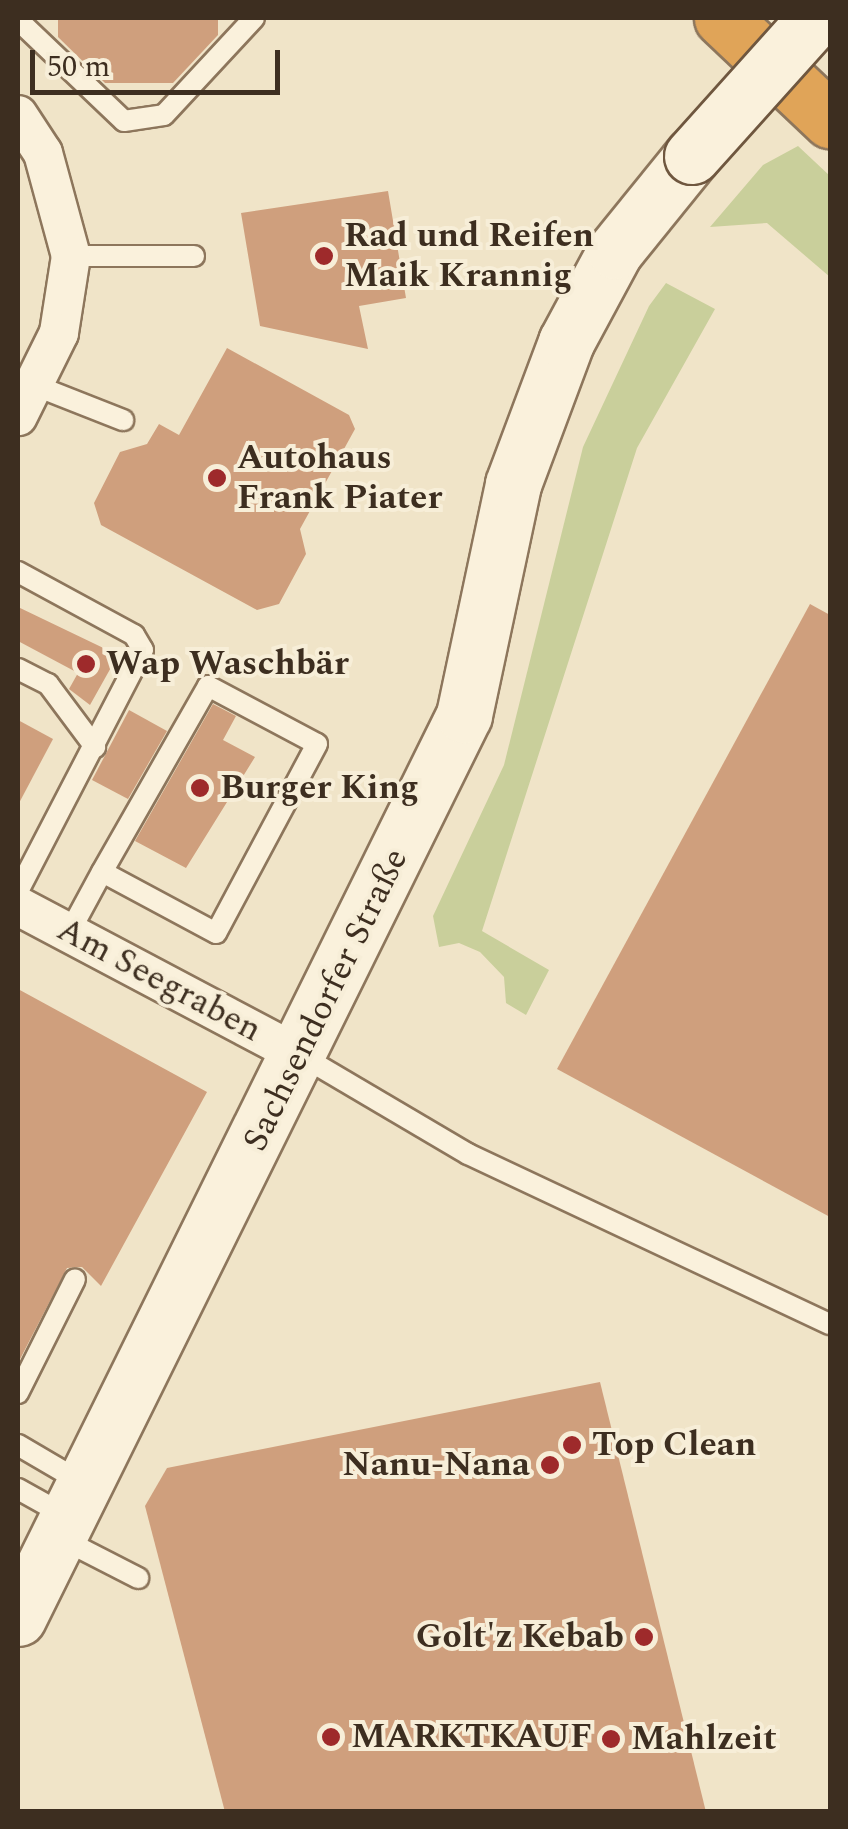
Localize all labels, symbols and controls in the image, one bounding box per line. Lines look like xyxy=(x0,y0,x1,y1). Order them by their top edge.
scale bar xyxy=(35,30,285,92)
text: 50 m xyxy=(47,44,110,90)
place label: Rad und Reifen Maik Krannig xyxy=(344,215,594,297)
marker: Rad und Reifen Maik Krannig xyxy=(313,245,335,267)
place label: Autohaus Frank Piater xyxy=(237,437,442,519)
marker: Autohaus Frank Piater xyxy=(206,467,228,489)
place label: Wap Waschbär xyxy=(106,643,349,685)
marker: Wap Waschbär xyxy=(75,653,97,675)
place label: Burger King xyxy=(220,767,419,809)
marker: Burger King xyxy=(189,777,211,799)
street label: Sachsendorfer Straße xyxy=(235,842,417,1158)
street label: Am Seegraben xyxy=(50,909,268,1051)
place label: Top Clean xyxy=(592,1424,756,1466)
marker: Top Clean xyxy=(561,1434,583,1456)
place label: Nanu-Nana xyxy=(342,1444,530,1486)
marker: Nanu-Nana xyxy=(539,1454,561,1476)
place label: Golt'z Kebab xyxy=(416,1616,624,1658)
marker: Golt'z Kebab xyxy=(633,1626,655,1648)
place label: MARKTKAUF xyxy=(351,1716,592,1758)
place label: Mahlzeit xyxy=(631,1718,777,1760)
marker: MARKTKAUF xyxy=(320,1726,342,1748)
marker: Mahlzeit xyxy=(600,1728,622,1750)

